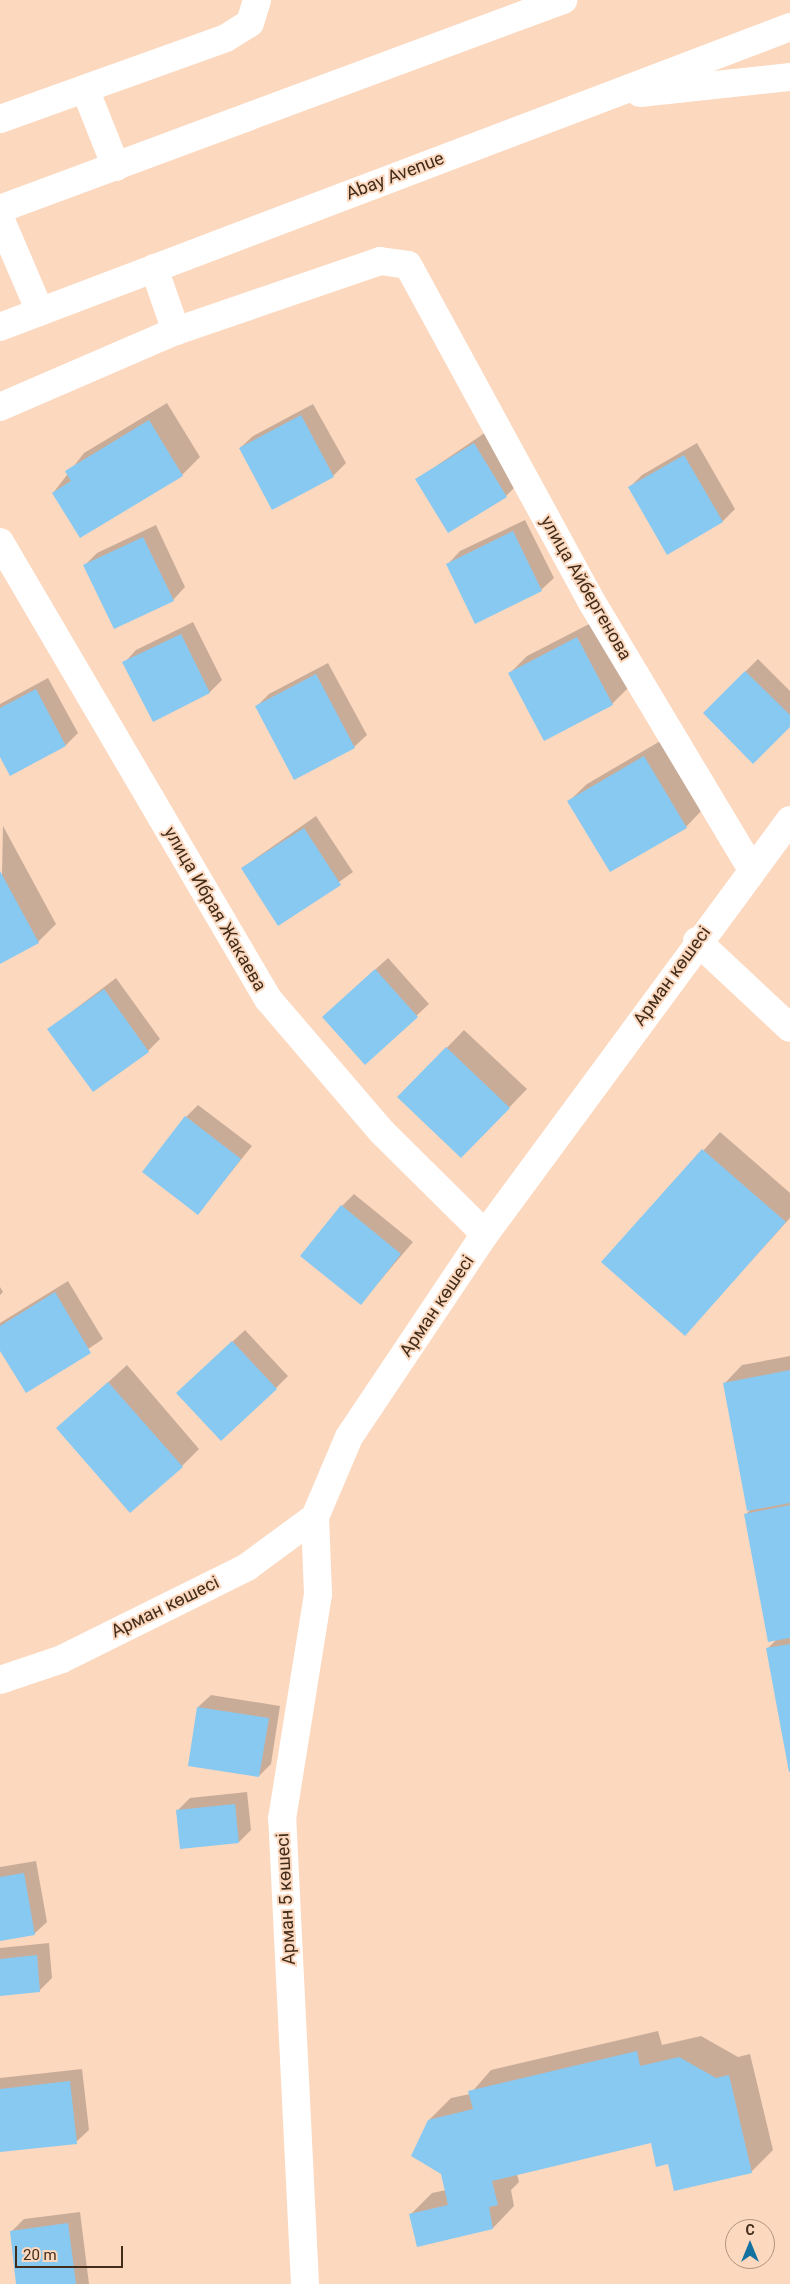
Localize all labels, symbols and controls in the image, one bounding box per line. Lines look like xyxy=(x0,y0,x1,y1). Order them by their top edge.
street label: Abay Avenue xyxy=(343,147,447,205)
street label: улица Айбергенова xyxy=(536,512,636,664)
street label: улица Ибрая Жакаева xyxy=(159,823,271,995)
street label: Арман көшесі xyxy=(629,922,715,1030)
street label: Арман көшесі xyxy=(395,1251,479,1361)
street label: Арман көшесі xyxy=(107,1572,223,1642)
street label: Арман 5 көшесі xyxy=(272,1832,300,1966)
north arrow xyxy=(725,2219,775,2269)
text: С xyxy=(745,2222,755,2238)
scale bar xyxy=(18,2236,125,2268)
text: 20 m xyxy=(23,2246,57,2264)

